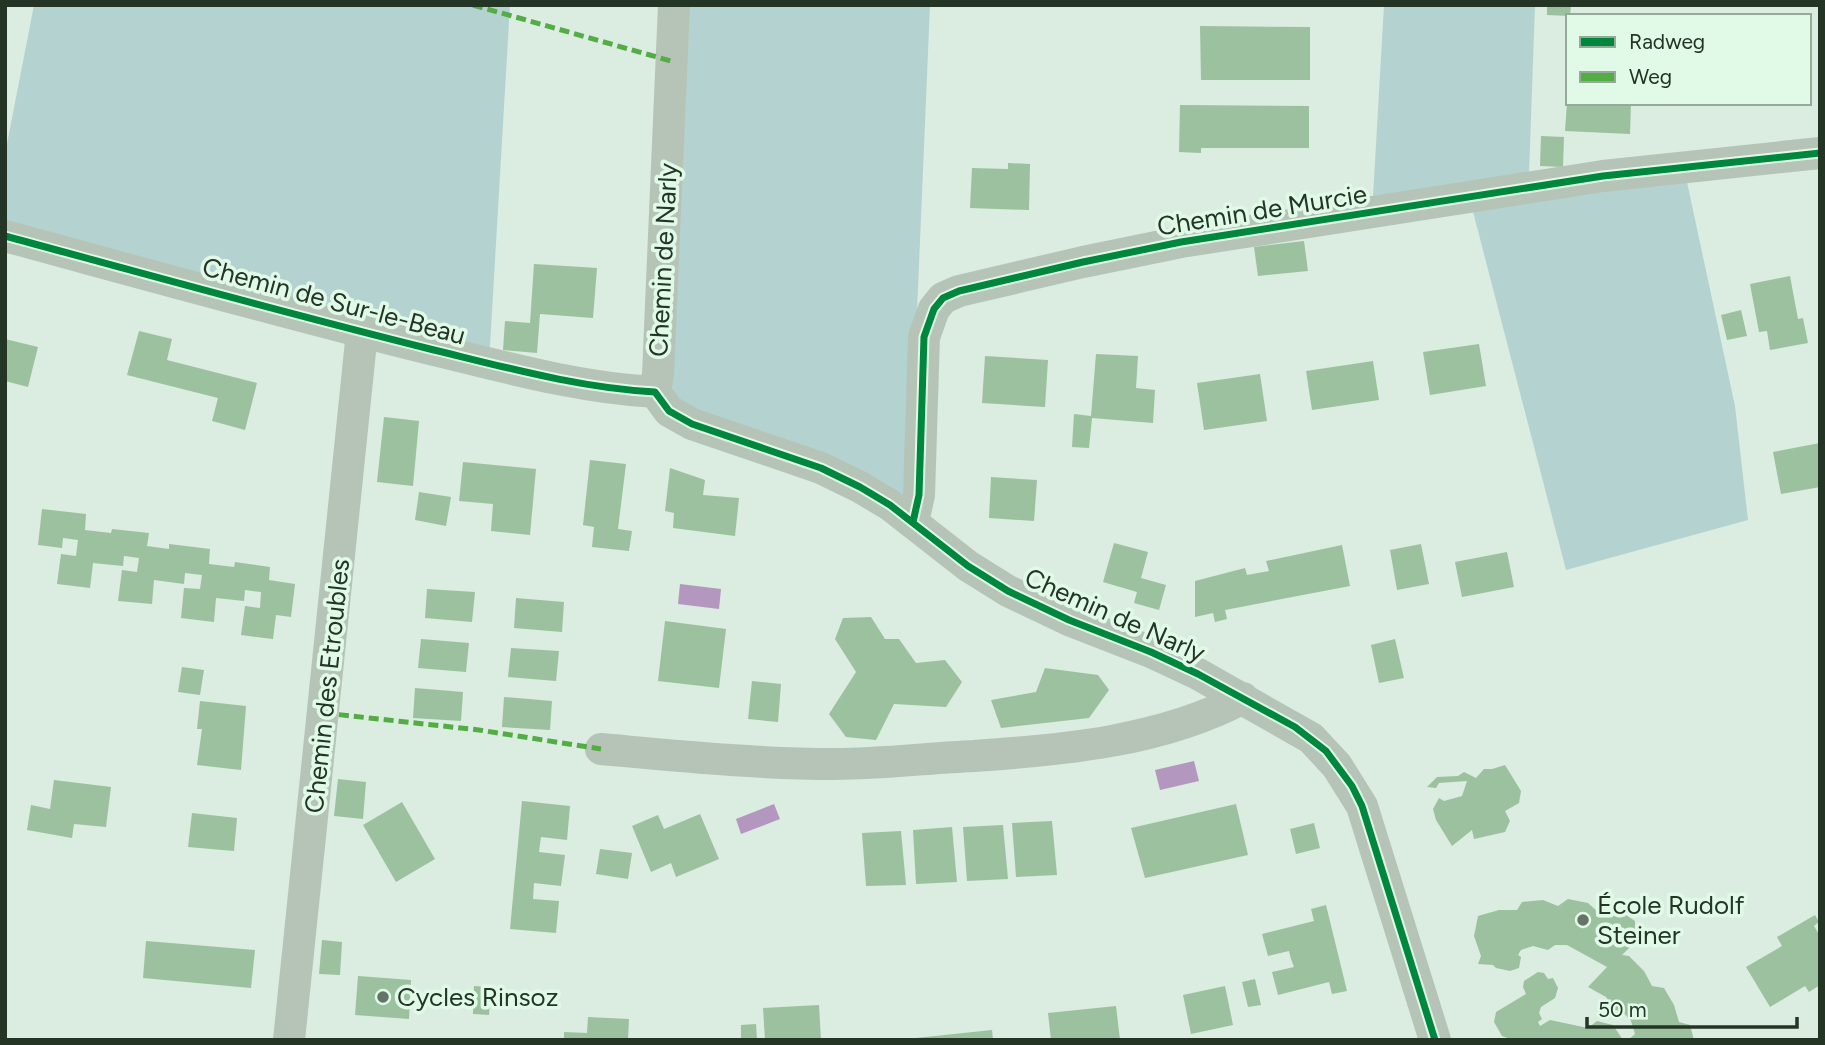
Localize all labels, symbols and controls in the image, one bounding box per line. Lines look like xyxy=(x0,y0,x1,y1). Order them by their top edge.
legend xyxy=(1566,14,1811,105)
text: Radweg xyxy=(1629,29,1705,54)
text: Weg xyxy=(1629,64,1672,89)
street label: Chemin de Narly xyxy=(642,162,684,358)
street label: Chemin de Murcie xyxy=(1155,178,1369,242)
street label: Chemin de Sur-le-Beau xyxy=(199,250,469,352)
street label: Chemin des Etroubles xyxy=(298,557,356,815)
street label: Chemin de Narly xyxy=(1020,561,1210,669)
place label: École Rudolf Steiner xyxy=(1597,889,1745,951)
marker: École Rudolf Steiner xyxy=(1575,912,1591,928)
place label: Cycles Rinsoz xyxy=(397,981,558,1013)
scale bar xyxy=(1587,986,1797,1030)
marker: Cycles Rinsoz xyxy=(375,989,391,1005)
text: 50 m xyxy=(1598,997,1647,1022)

